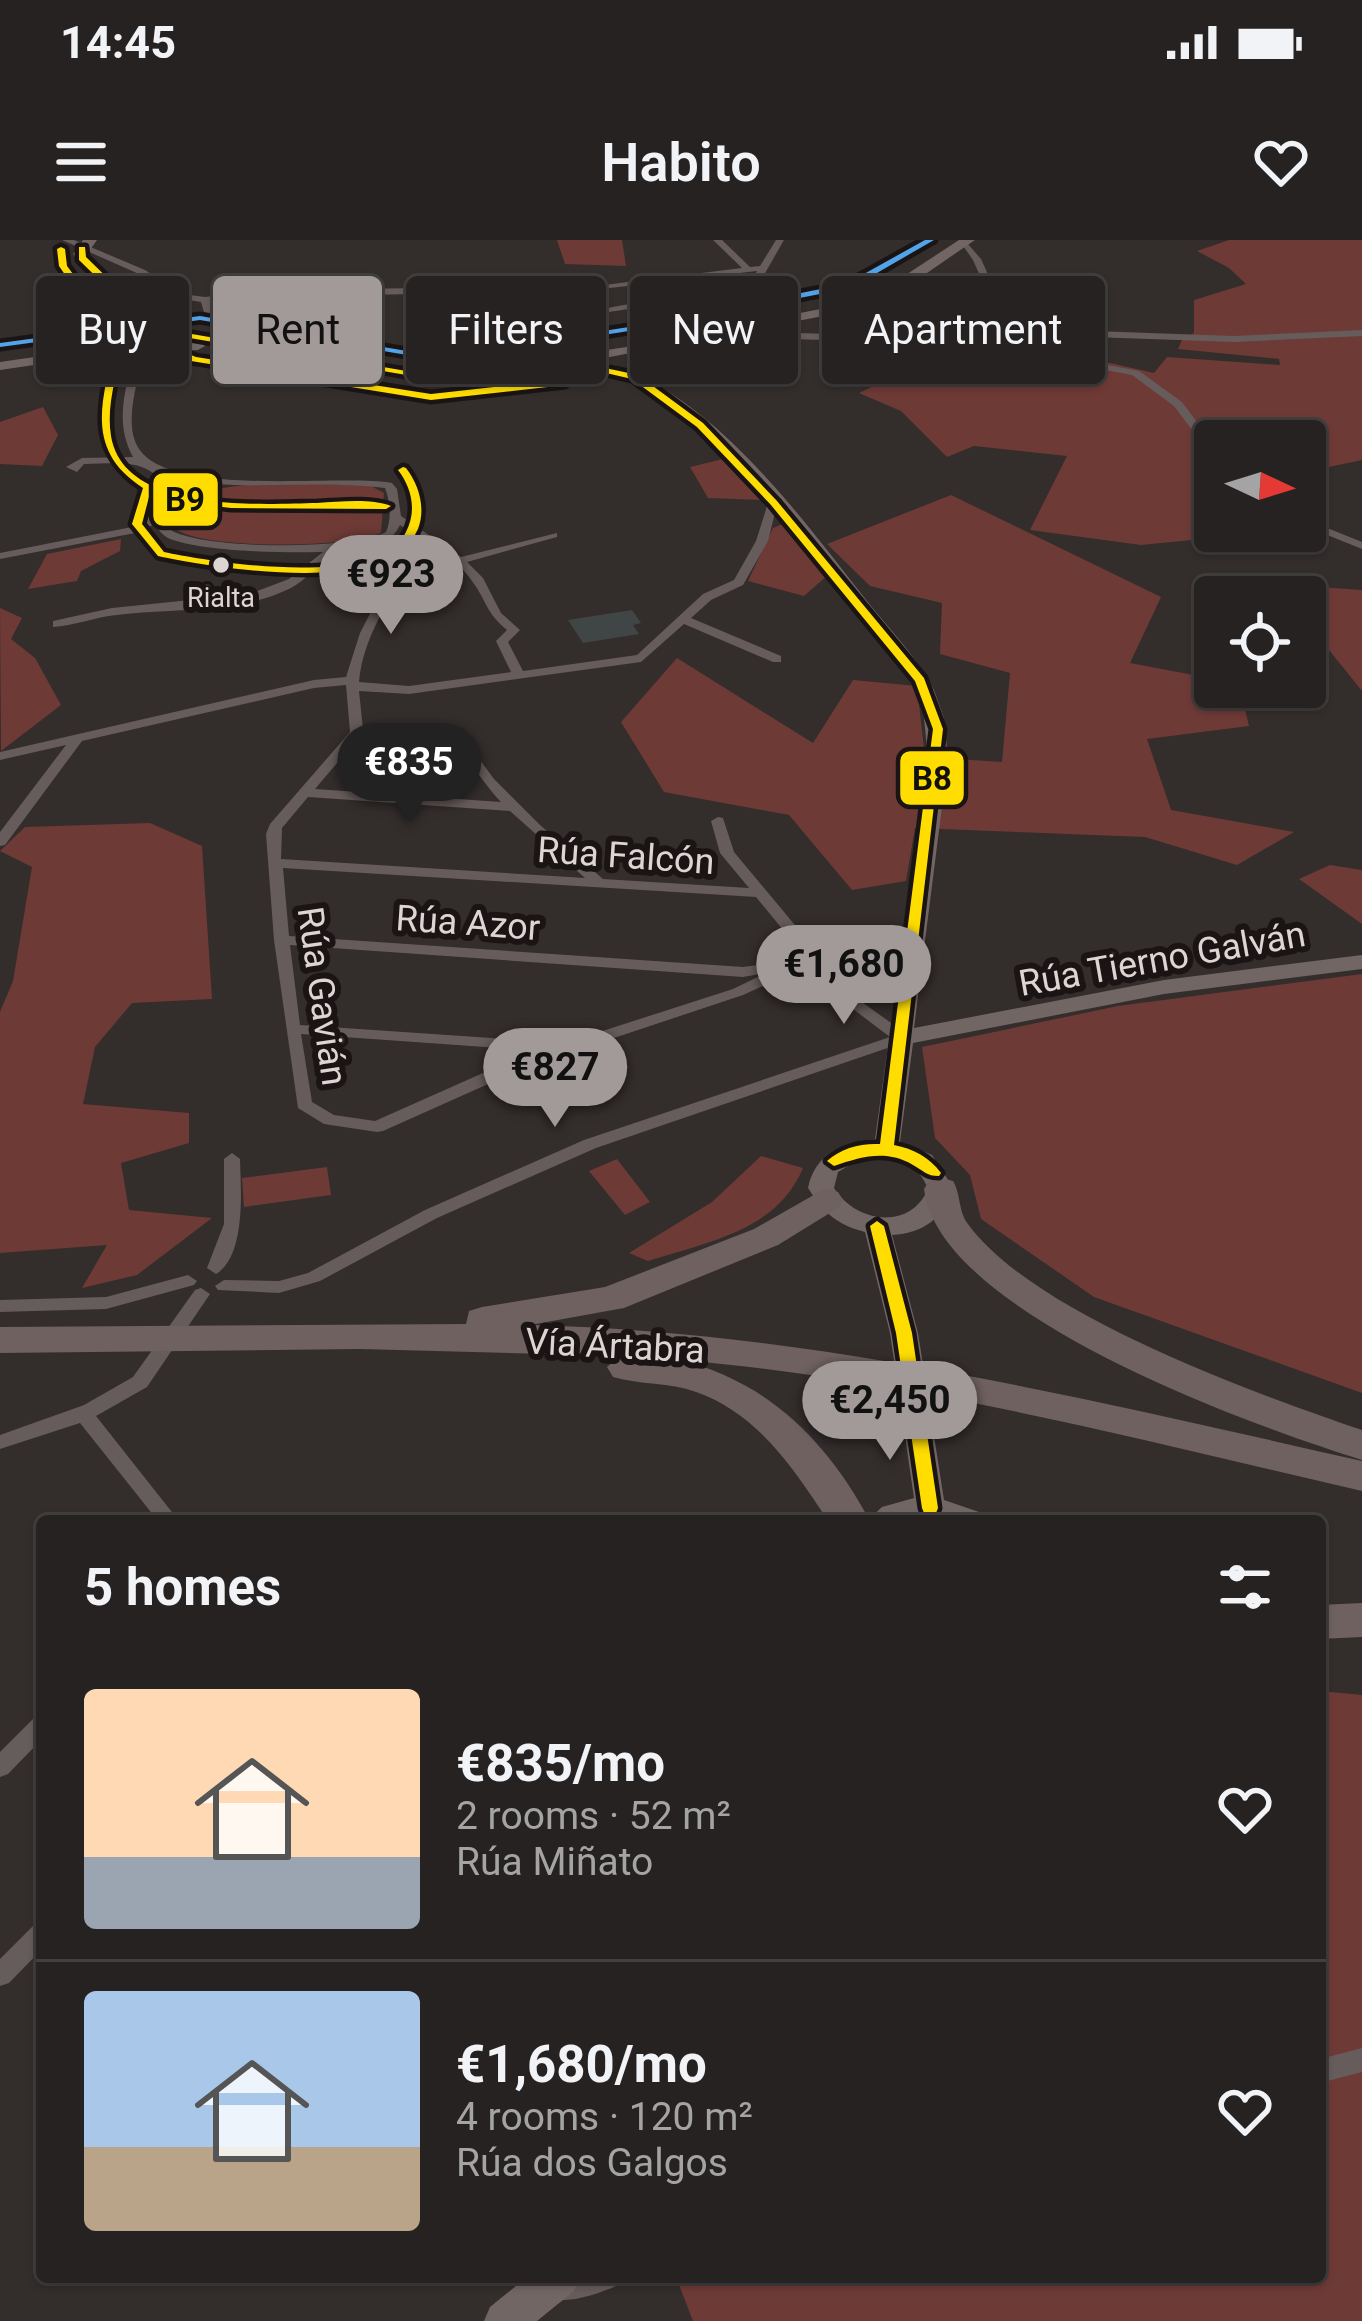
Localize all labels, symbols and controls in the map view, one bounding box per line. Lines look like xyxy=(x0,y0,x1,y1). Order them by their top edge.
text: 14:45 xyxy=(60,16,176,69)
icon: menu xyxy=(48,129,114,195)
icon: heart xyxy=(1248,129,1314,195)
text: Habito xyxy=(601,131,761,194)
chip: Buy xyxy=(36,276,189,384)
chip: Rent xyxy=(213,276,382,384)
chip: Filters xyxy=(406,276,606,384)
chip: New xyxy=(630,276,798,384)
chip: Apartment xyxy=(822,276,1105,384)
north arrow xyxy=(1194,420,1326,552)
map controls xyxy=(1194,420,1326,708)
line badge: B9 xyxy=(151,471,220,528)
text: B9 xyxy=(165,480,205,519)
pin: €923 xyxy=(320,535,462,637)
text: €923 xyxy=(346,551,436,597)
marker: Rialta xyxy=(210,554,232,576)
button: locate xyxy=(1194,576,1326,708)
place label: Rialta xyxy=(187,582,255,614)
pin: €835 xyxy=(338,723,480,825)
text: €835 xyxy=(364,739,454,785)
line badge: B8 xyxy=(898,749,966,807)
text: B8 xyxy=(912,759,952,798)
street label: Rúa Falcón xyxy=(536,829,716,883)
street label: Rúa Azor xyxy=(394,897,541,949)
street label: Rúa Gavián xyxy=(289,904,355,1088)
street label: Rúa Tierno Galván xyxy=(1016,913,1309,1005)
pin: €1,680 xyxy=(746,925,942,1027)
text: €1,680 xyxy=(783,941,905,987)
pin: €827 xyxy=(484,1028,626,1130)
text: €827 xyxy=(510,1044,600,1090)
street label: Vía Ártabra xyxy=(524,1319,706,1372)
pin: €2,450 xyxy=(792,1361,988,1463)
text: €2,450 xyxy=(829,1377,951,1423)
icon: filters xyxy=(1212,1554,1278,1620)
text: 5 homes xyxy=(84,1558,281,1617)
text: €835/mo xyxy=(456,1734,665,1793)
icon: home xyxy=(180,1737,324,1881)
icon: heart xyxy=(1212,1776,1278,1842)
text: 2 rooms · 52 m² xyxy=(456,1793,731,1839)
text: Rúa Miñato xyxy=(456,1839,653,1885)
text: €1,680/mo xyxy=(456,2035,707,2094)
icon: home xyxy=(180,2039,324,2183)
icon: heart xyxy=(1212,2078,1278,2144)
text: 4 rooms · 120 m² xyxy=(456,2094,753,2140)
text: Rúa dos Galgos xyxy=(456,2140,728,2186)

